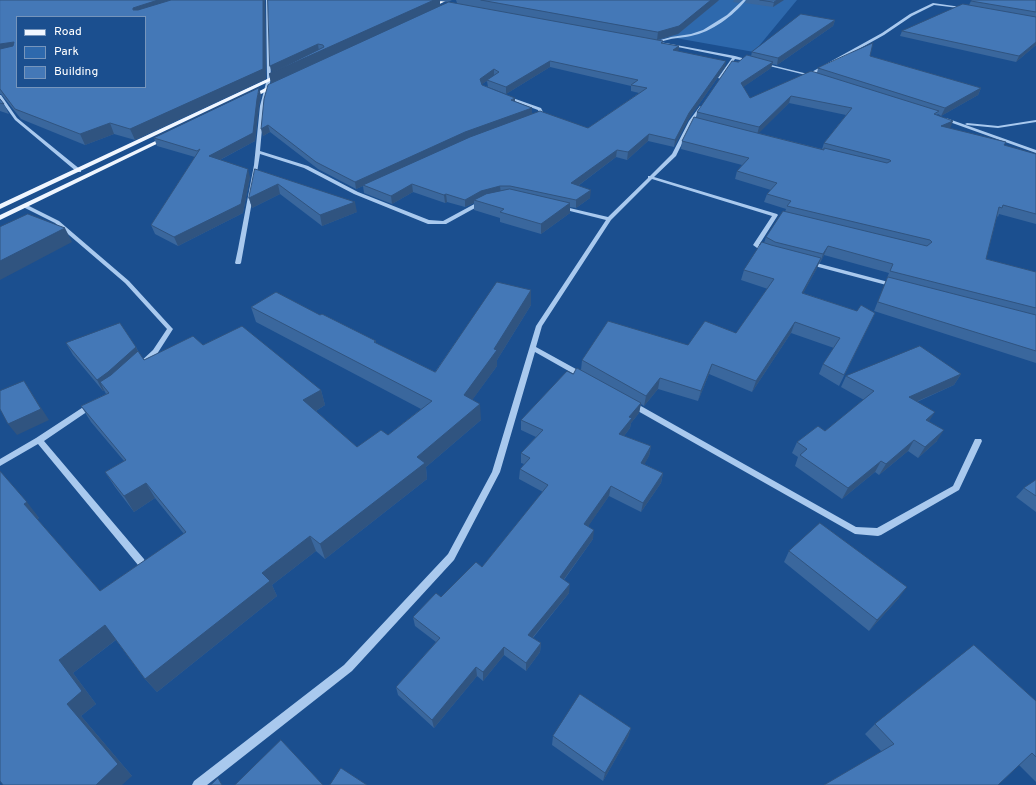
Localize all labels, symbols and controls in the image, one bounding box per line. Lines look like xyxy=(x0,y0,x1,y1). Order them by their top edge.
legend xyxy=(16,16,146,88)
text: Road xyxy=(54,24,82,40)
text: Park xyxy=(54,44,79,60)
text: Building xyxy=(54,64,98,80)

